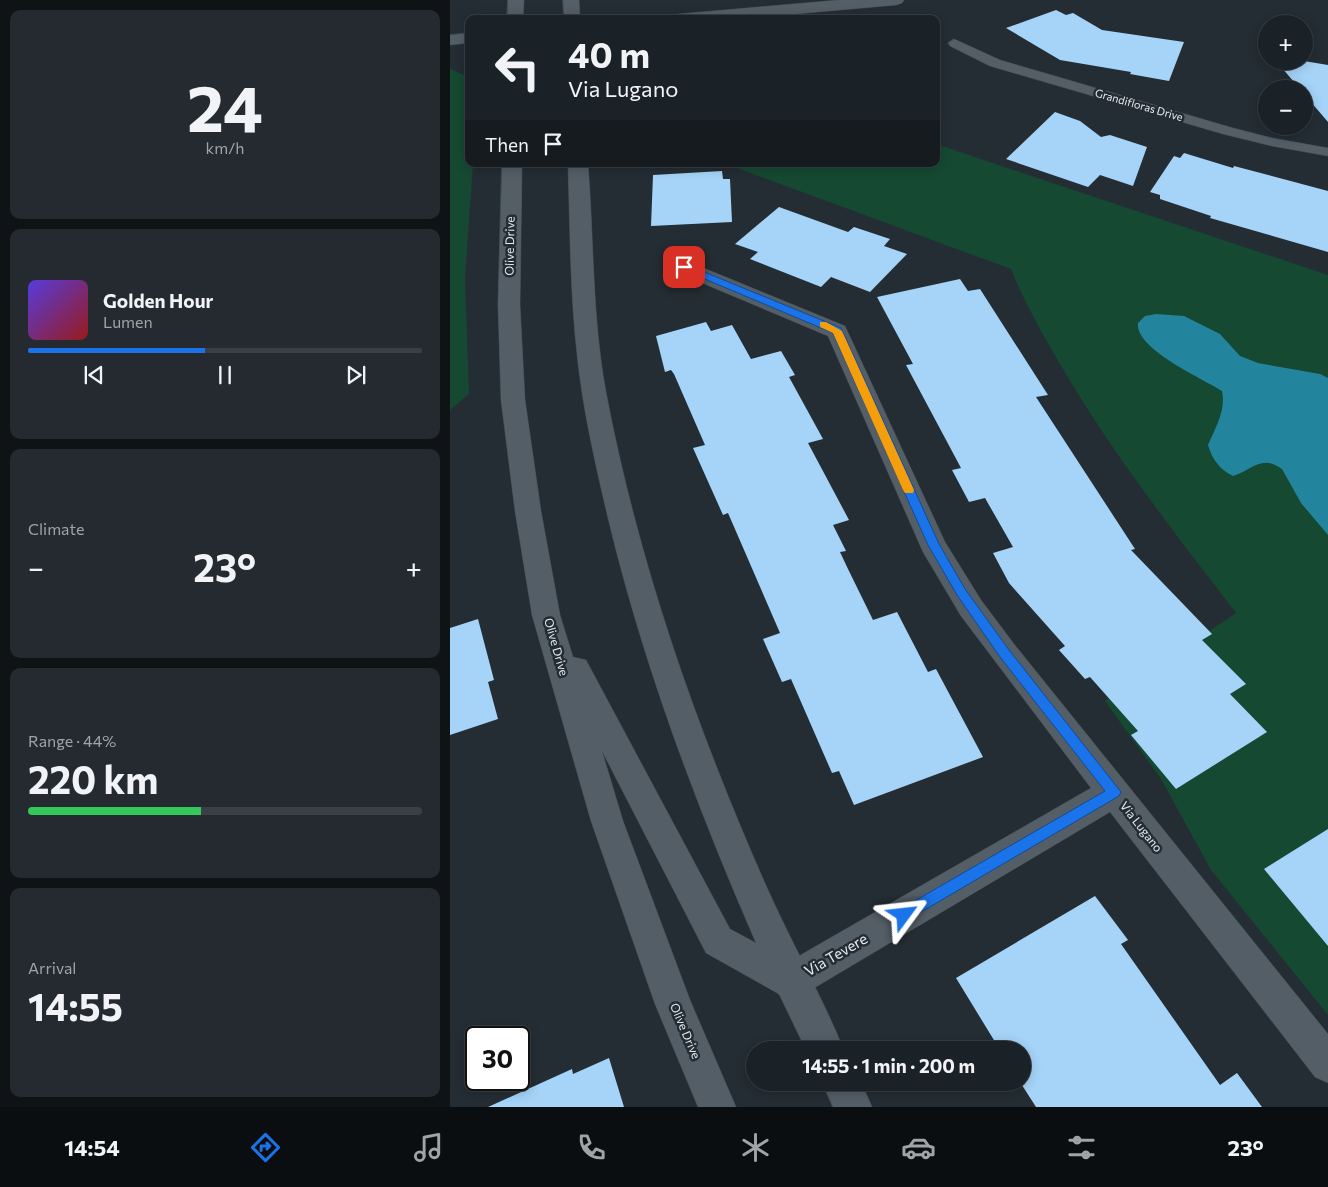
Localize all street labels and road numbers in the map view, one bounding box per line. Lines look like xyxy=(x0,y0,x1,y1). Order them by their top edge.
street label: Grandifloras Drive xyxy=(1094,86,1185,123)
street label: Olive Drive xyxy=(501,216,517,276)
street label: Olive Drive xyxy=(542,616,572,677)
street label: Via Lugano xyxy=(1118,798,1166,854)
street label: Via Tevere xyxy=(801,929,870,979)
street label: Olive Drive xyxy=(668,1000,704,1061)

